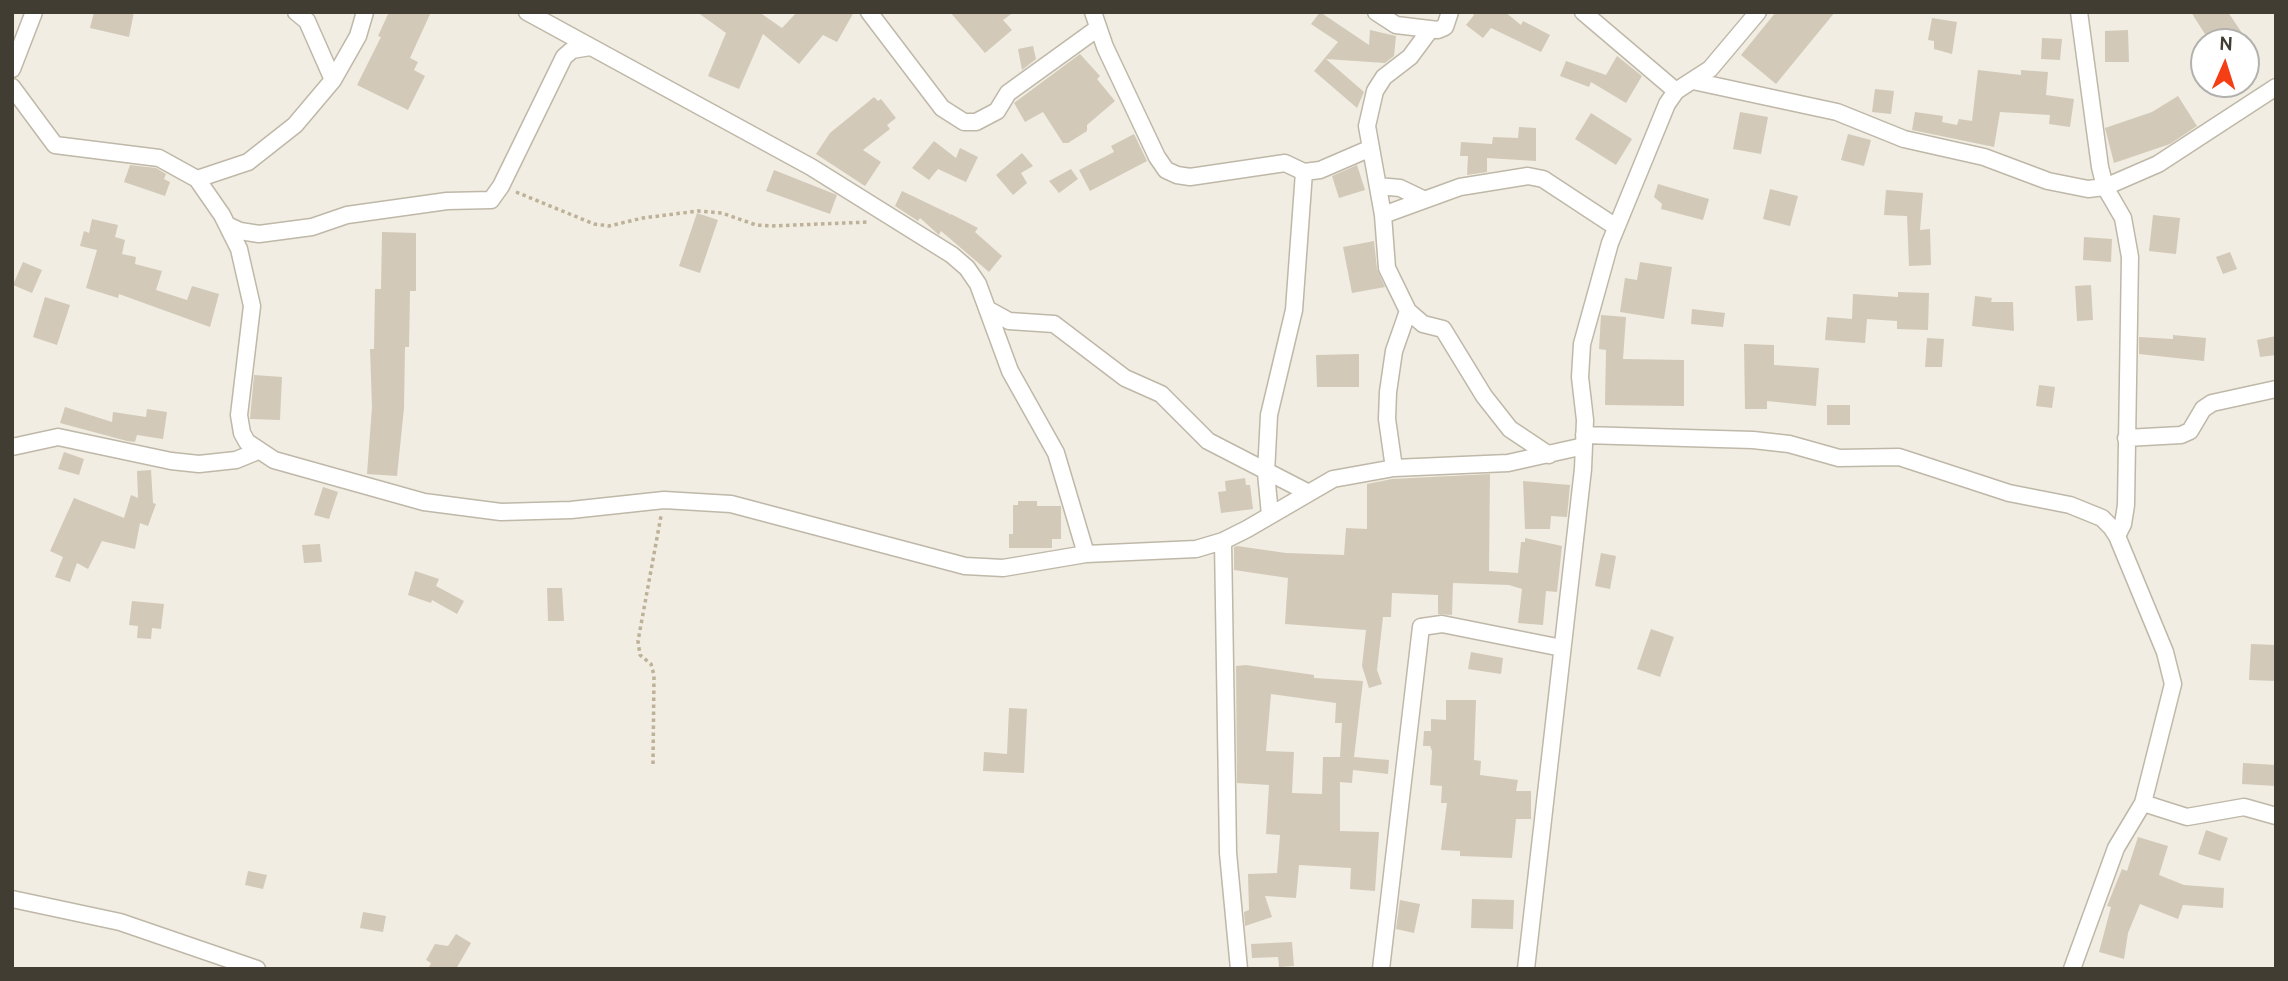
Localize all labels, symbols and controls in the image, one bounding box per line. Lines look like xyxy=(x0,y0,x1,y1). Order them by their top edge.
north arrow xyxy=(2190,28,2260,98)
text: N xyxy=(2219,32,2233,55)

